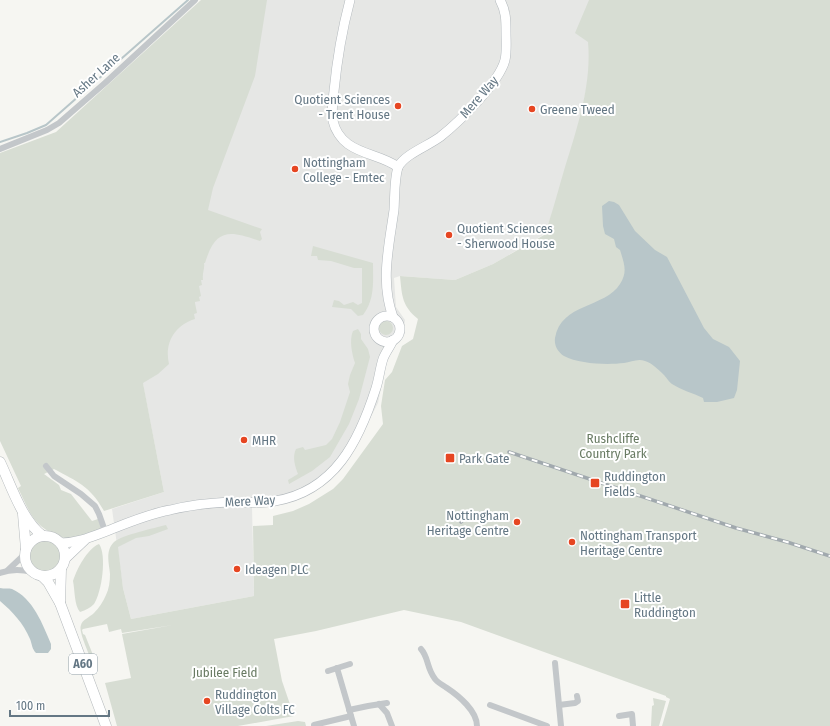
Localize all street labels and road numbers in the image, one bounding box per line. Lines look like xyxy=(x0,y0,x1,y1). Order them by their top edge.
street label: Asher Lane xyxy=(69,50,123,100)
street label: Mere Way xyxy=(457,73,501,121)
street label: Mere Way xyxy=(224,492,276,510)
road number: A60 xyxy=(69,654,97,674)

